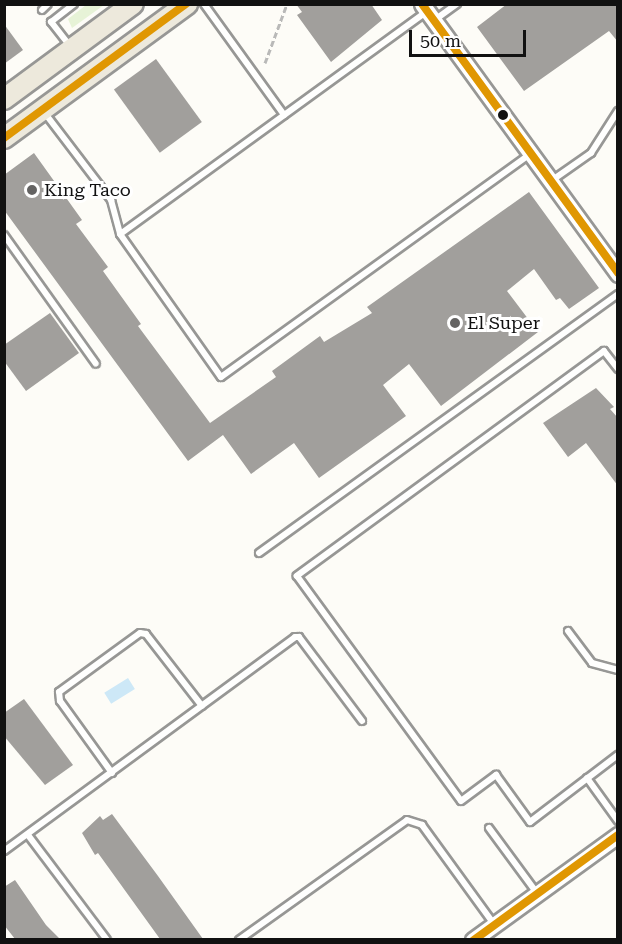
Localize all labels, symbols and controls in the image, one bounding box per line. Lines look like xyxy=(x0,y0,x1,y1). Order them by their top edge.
scale bar xyxy=(412,18,529,56)
text: 50 m xyxy=(420,30,461,51)
unlabelled marker xyxy=(497,109,509,121)
place label: King Taco xyxy=(44,179,131,201)
marker: King Taco xyxy=(25,183,39,197)
place label: El Super xyxy=(467,312,540,334)
marker: El Super xyxy=(448,316,462,330)

